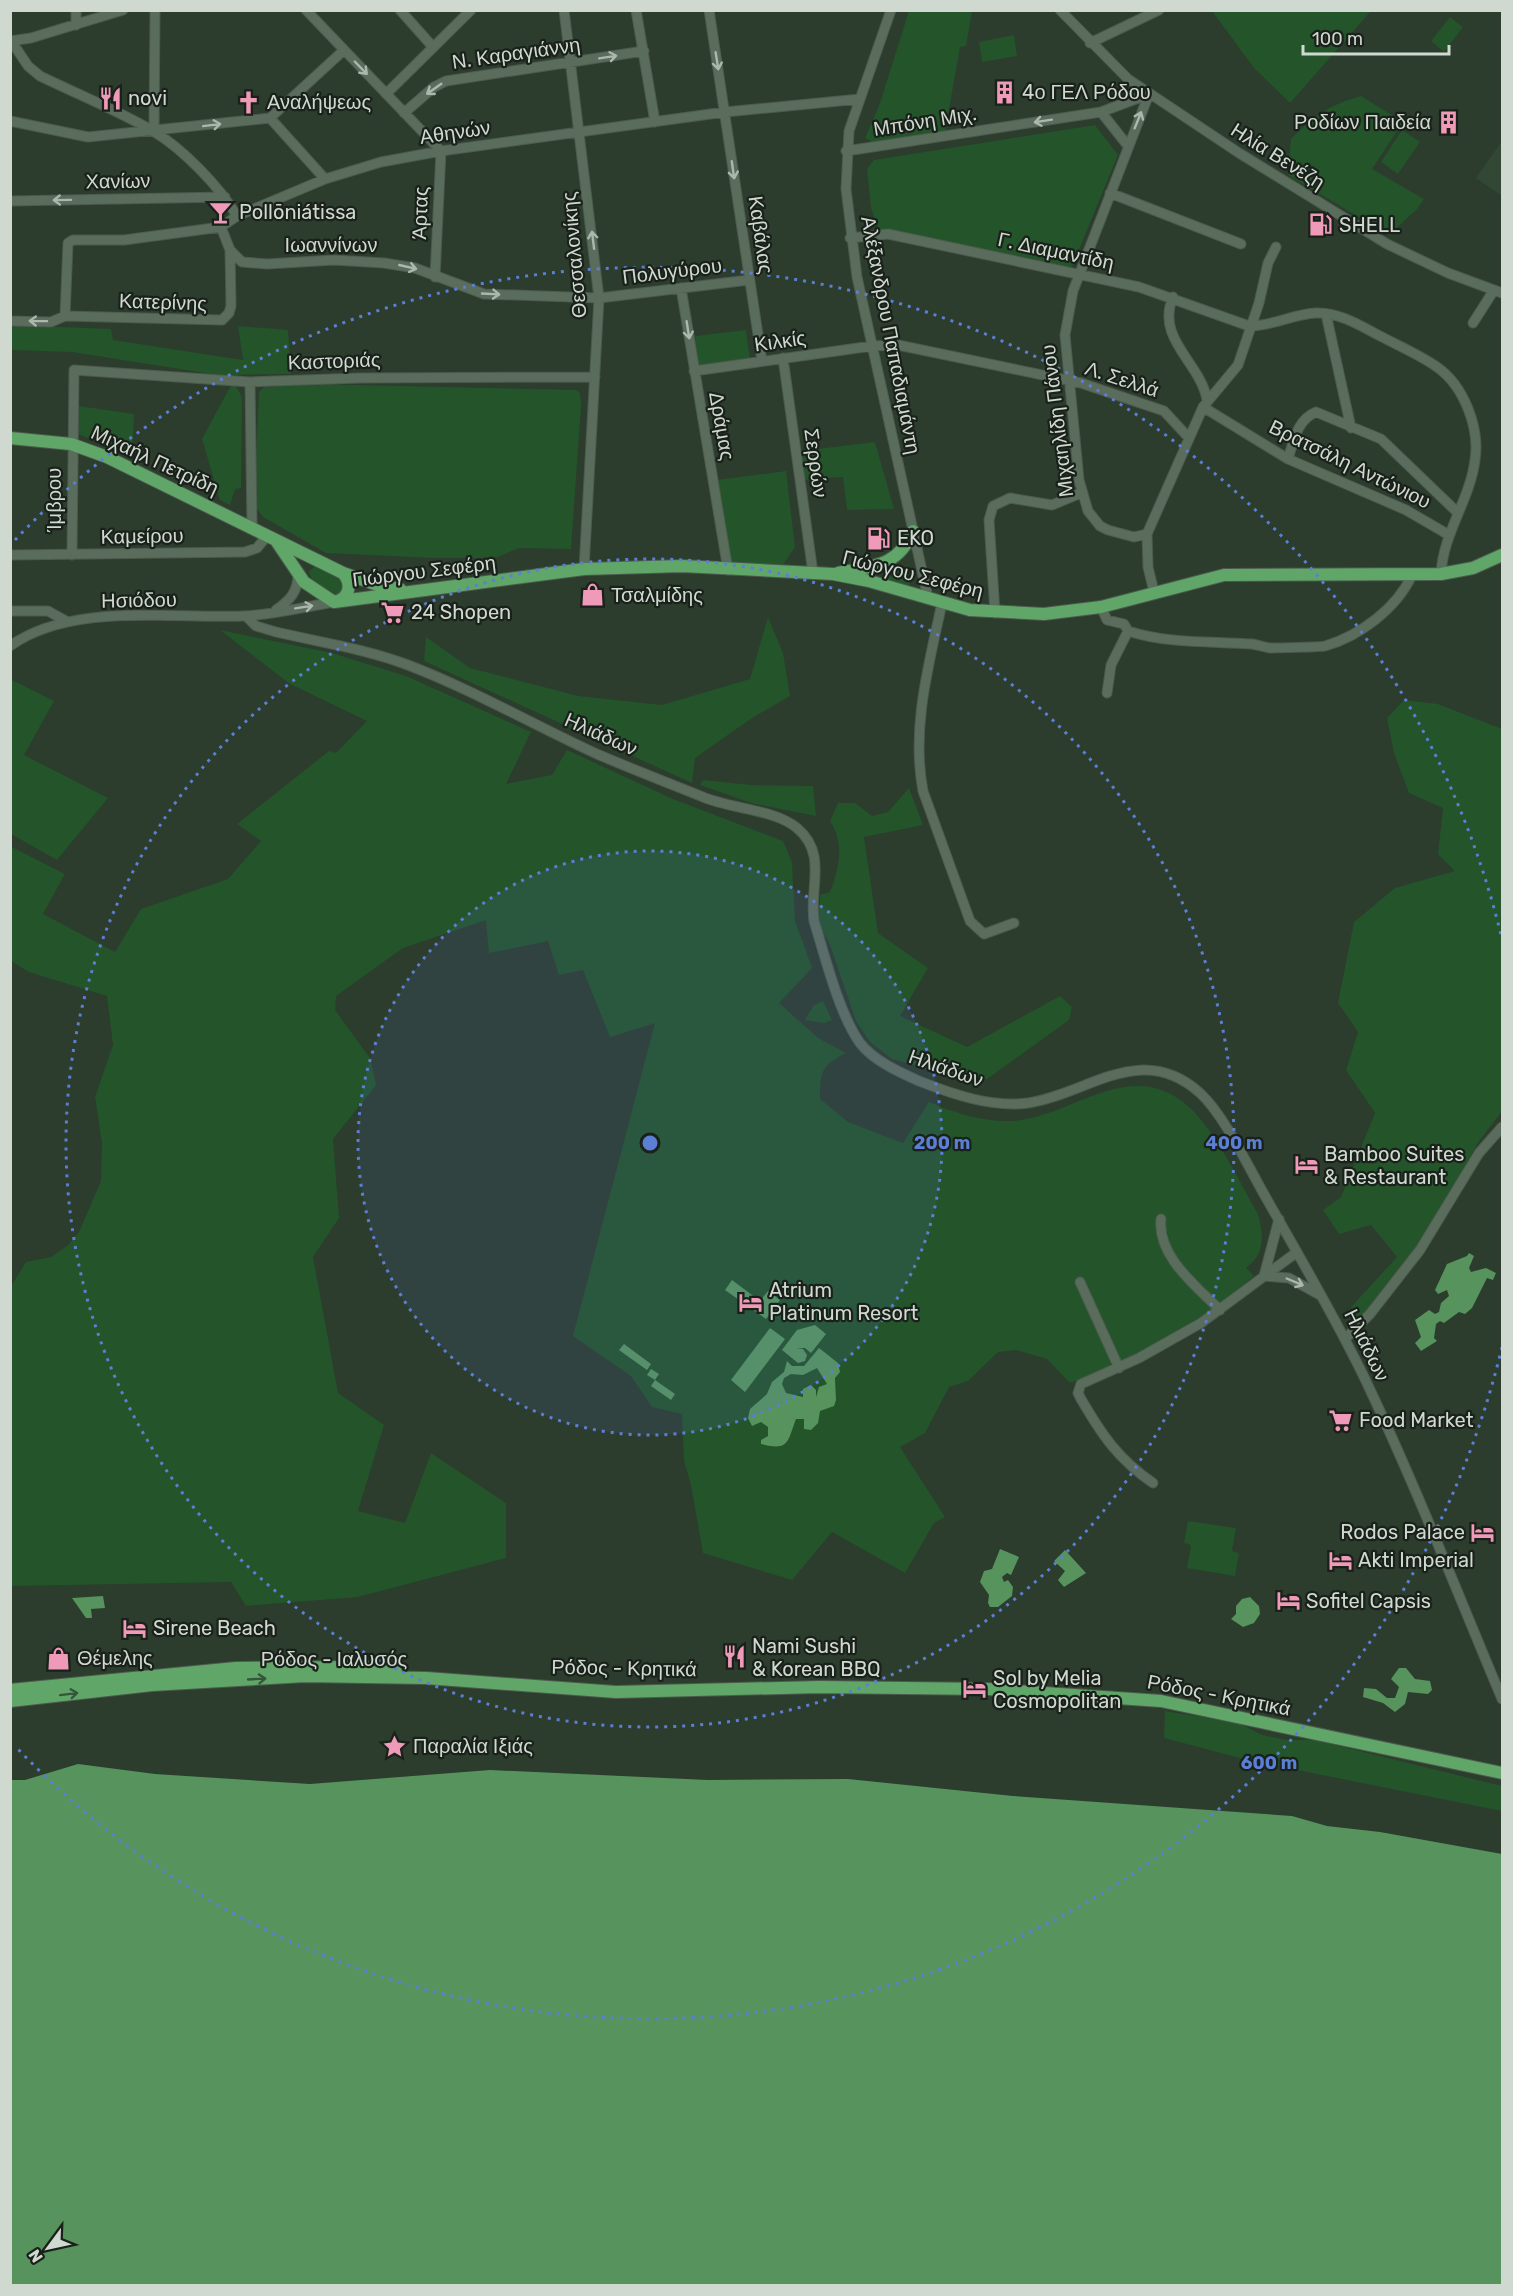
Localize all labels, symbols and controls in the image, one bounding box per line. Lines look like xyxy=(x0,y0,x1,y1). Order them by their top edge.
scale bar xyxy=(1303,18,1448,56)
text: 100 m xyxy=(1312,28,1363,50)
street label: Ν. Καραγιάννη xyxy=(450,32,582,74)
one-way arrow xyxy=(598,51,618,62)
one-way arrow xyxy=(712,51,723,71)
one-way arrow xyxy=(354,60,368,75)
building icon: 4ο ΓΕΛ Ρόδου xyxy=(991,79,1017,105)
place label: 4ο ΓΕΛ Ρόδου xyxy=(1022,80,1151,104)
one-way arrow xyxy=(426,82,442,95)
restaurant icon: novi xyxy=(97,85,123,111)
place label: novi xyxy=(128,86,167,110)
church icon: Αναλήψεως xyxy=(236,89,262,115)
place label: Αναλήψεως xyxy=(267,90,371,114)
street label: Μπόνη Μιχ. xyxy=(872,101,978,141)
building icon: Ροδίων Παιδεία xyxy=(1436,109,1462,135)
place label: Ροδίων Παιδεία xyxy=(1294,110,1431,134)
one-way arrow xyxy=(1133,111,1144,129)
street label: Αθηνών xyxy=(418,115,492,149)
one-way arrow xyxy=(1034,116,1054,127)
street label: Ηλία Βενέζη xyxy=(1227,118,1329,194)
one-way arrow xyxy=(202,119,221,130)
one-way arrow xyxy=(728,160,739,180)
street label: Χανίων xyxy=(85,168,151,194)
street label: Άρτας xyxy=(407,186,433,240)
street label: Θεσσαλονίκης xyxy=(556,190,591,319)
one-way arrow xyxy=(52,194,72,206)
street label: Καβάλας xyxy=(744,194,778,276)
bar icon: Pollōniátissa xyxy=(208,199,234,225)
place label: Pollōniátissa xyxy=(239,200,356,224)
fuel station icon: SHELL xyxy=(1308,212,1334,238)
place label: SHELL xyxy=(1339,213,1400,237)
street label: Αλέξανδρου Παπαδιαμάντη xyxy=(856,214,926,456)
street label: Γ. Διαμαντίδη xyxy=(996,227,1116,275)
one-way arrow xyxy=(587,230,598,250)
street label: Ιωαννίνων xyxy=(285,233,377,257)
street label: Πολυγύρου xyxy=(621,253,723,289)
one-way arrow xyxy=(399,262,418,274)
street label: Κατερίνης xyxy=(119,288,208,316)
one-way arrow xyxy=(480,289,500,300)
one-way arrow xyxy=(29,315,49,327)
one-way arrow xyxy=(682,319,693,339)
street label: Κιλκίς xyxy=(753,325,808,356)
street label: Μιχαηλίδη Πάνου xyxy=(1036,343,1078,499)
street label: Καστοριάς xyxy=(287,347,381,375)
street label: Λ. Σελλά xyxy=(1082,356,1162,402)
street label: Δράμας xyxy=(704,390,740,462)
street label: Βρατσάλη Αντώνιου xyxy=(1265,415,1435,513)
street label: Μιχαήλ Πετρίδη xyxy=(87,420,223,500)
street label: Σερρών xyxy=(799,427,833,499)
street label: Ίμβρου xyxy=(42,468,66,533)
street label: Καμείρου xyxy=(100,523,184,549)
fuel station icon: EKO xyxy=(866,525,892,551)
place label: EKO xyxy=(897,526,934,550)
street label: Γιώργου Σεφέρη xyxy=(840,545,986,603)
street label: Γιώργου Σεφέρη xyxy=(351,550,497,592)
shop icon: Τσαλμίδης xyxy=(580,582,606,608)
place label: Τσαλμίδης xyxy=(611,583,703,607)
street label: Ησιόδου xyxy=(101,587,177,613)
supermarket icon: 24 Shopen xyxy=(380,599,406,625)
place label: 24 Shopen xyxy=(411,600,511,624)
one-way arrow xyxy=(294,601,313,612)
street label: Ηλιάδων xyxy=(561,707,641,761)
street label: Ηλιάδων xyxy=(906,1044,986,1092)
text: 200 m xyxy=(914,1132,970,1154)
text: 400 m xyxy=(1205,1132,1263,1154)
centre of rings xyxy=(640,1133,660,1153)
place label: Bamboo Suites & Restaurant xyxy=(1324,1142,1464,1189)
hotel icon: Bamboo Suites & Restaurant xyxy=(1293,1152,1319,1178)
one-way arrow xyxy=(1285,1277,1303,1288)
place label: Atrium Platinum Resort xyxy=(769,1278,919,1325)
hotel icon: Atrium Platinum Resort xyxy=(738,1289,764,1315)
street label: Ηλιάδων xyxy=(1339,1305,1395,1385)
supermarket icon: Food Market xyxy=(1328,1407,1354,1433)
place label: Food Market xyxy=(1359,1408,1474,1432)
hotel icon: Rodos Palace xyxy=(1470,1519,1496,1545)
place label: Rodos Palace xyxy=(1340,1520,1465,1544)
hotel icon: Akti Imperial xyxy=(1327,1547,1353,1573)
place label: Akti Imperial xyxy=(1358,1548,1474,1572)
hotel icon: Sofitel Capsis xyxy=(1275,1588,1301,1614)
place label: Sofitel Capsis xyxy=(1306,1589,1431,1613)
hotel icon: Sirene Beach xyxy=(122,1615,148,1641)
place label: Sirene Beach xyxy=(153,1616,276,1640)
place label: Nami Sushi & Korean BBQ xyxy=(752,1634,881,1681)
restaurant icon: Nami Sushi & Korean BBQ xyxy=(721,1644,747,1670)
shop icon: Θέμελης xyxy=(46,1645,72,1671)
place label: Θέμελης xyxy=(77,1646,153,1670)
street label: Ρόδος - Ιαλυσός xyxy=(261,1647,408,1671)
street label: Ρόδος - Κρητικά xyxy=(551,1655,697,1681)
place label: Sol by Melia Cosmopolitan xyxy=(993,1666,1121,1713)
street label: Ρόδος - Κρητικά xyxy=(1145,1669,1293,1721)
one-way arrow xyxy=(246,1673,266,1684)
hotel icon: Sol by Melia Cosmopolitan xyxy=(962,1676,988,1702)
one-way arrow xyxy=(58,1688,78,1699)
place icon: Παραλία Ιξιάς xyxy=(382,1733,408,1759)
place label: Παραλία Ιξιάς xyxy=(413,1734,533,1758)
text: 600 m xyxy=(1241,1752,1297,1774)
north arrow xyxy=(18,2218,78,2278)
text: N xyxy=(25,2246,47,2266)

